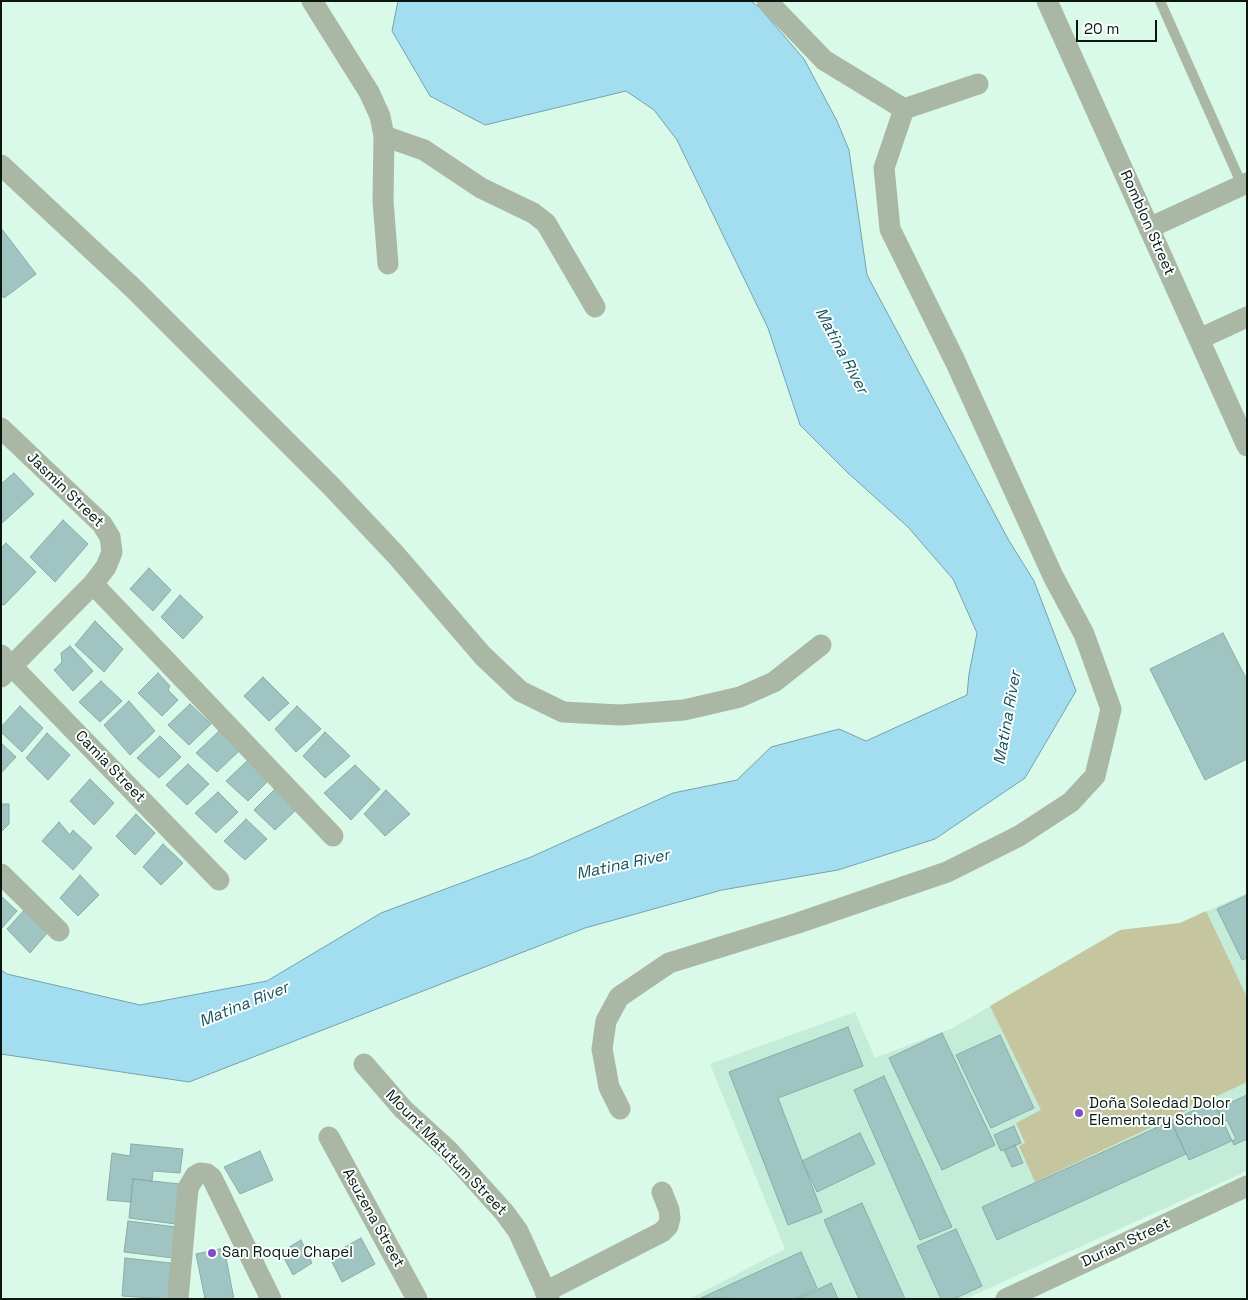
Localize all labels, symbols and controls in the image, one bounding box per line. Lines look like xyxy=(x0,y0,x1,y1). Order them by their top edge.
scale bar xyxy=(1078,10,1159,42)
text: 20 m xyxy=(1084,19,1119,38)
street label: Romblon Street xyxy=(1116,168,1178,278)
water label: Matina River xyxy=(810,305,872,397)
street label: Jasmin Street xyxy=(23,449,107,531)
water label: Matina River xyxy=(990,670,1026,766)
street label: Camia Street xyxy=(71,727,149,807)
water label: Matina River xyxy=(575,846,671,884)
water label: Matina River xyxy=(196,978,292,1032)
street label: Mount Matutum Street xyxy=(382,1087,510,1219)
place label: Doña Soledad Dolor Elementary School xyxy=(1089,1095,1230,1130)
marker: Doña Soledad Dolor Elementary School xyxy=(1073,1107,1085,1119)
street label: Asuzena Street xyxy=(338,1165,408,1271)
street label: Durian Street xyxy=(1079,1215,1173,1271)
place label: San Roque Chapel xyxy=(222,1244,353,1262)
marker: San Roque Chapel xyxy=(206,1247,218,1259)

